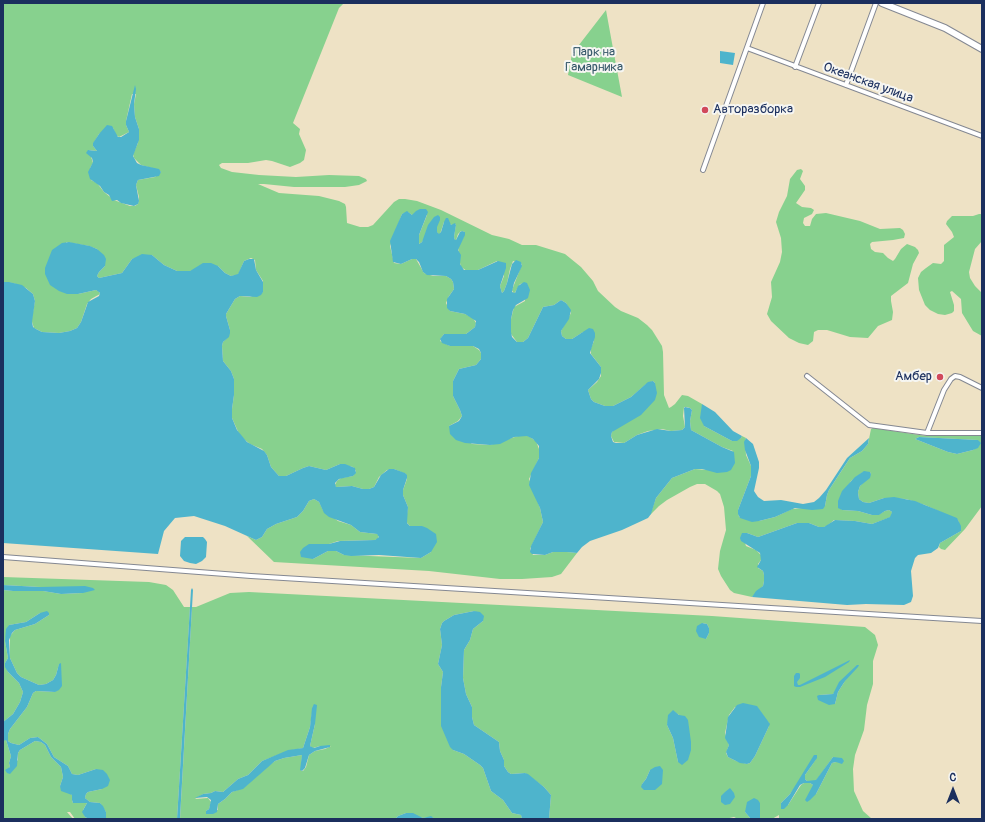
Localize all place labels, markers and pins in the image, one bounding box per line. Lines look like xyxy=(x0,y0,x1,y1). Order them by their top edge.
place label: Авторазборка xyxy=(713,102,793,118)
marker: Авторазборка xyxy=(700,105,710,115)
place label: Амбер xyxy=(895,369,932,385)
marker: Амбер xyxy=(935,372,945,382)

